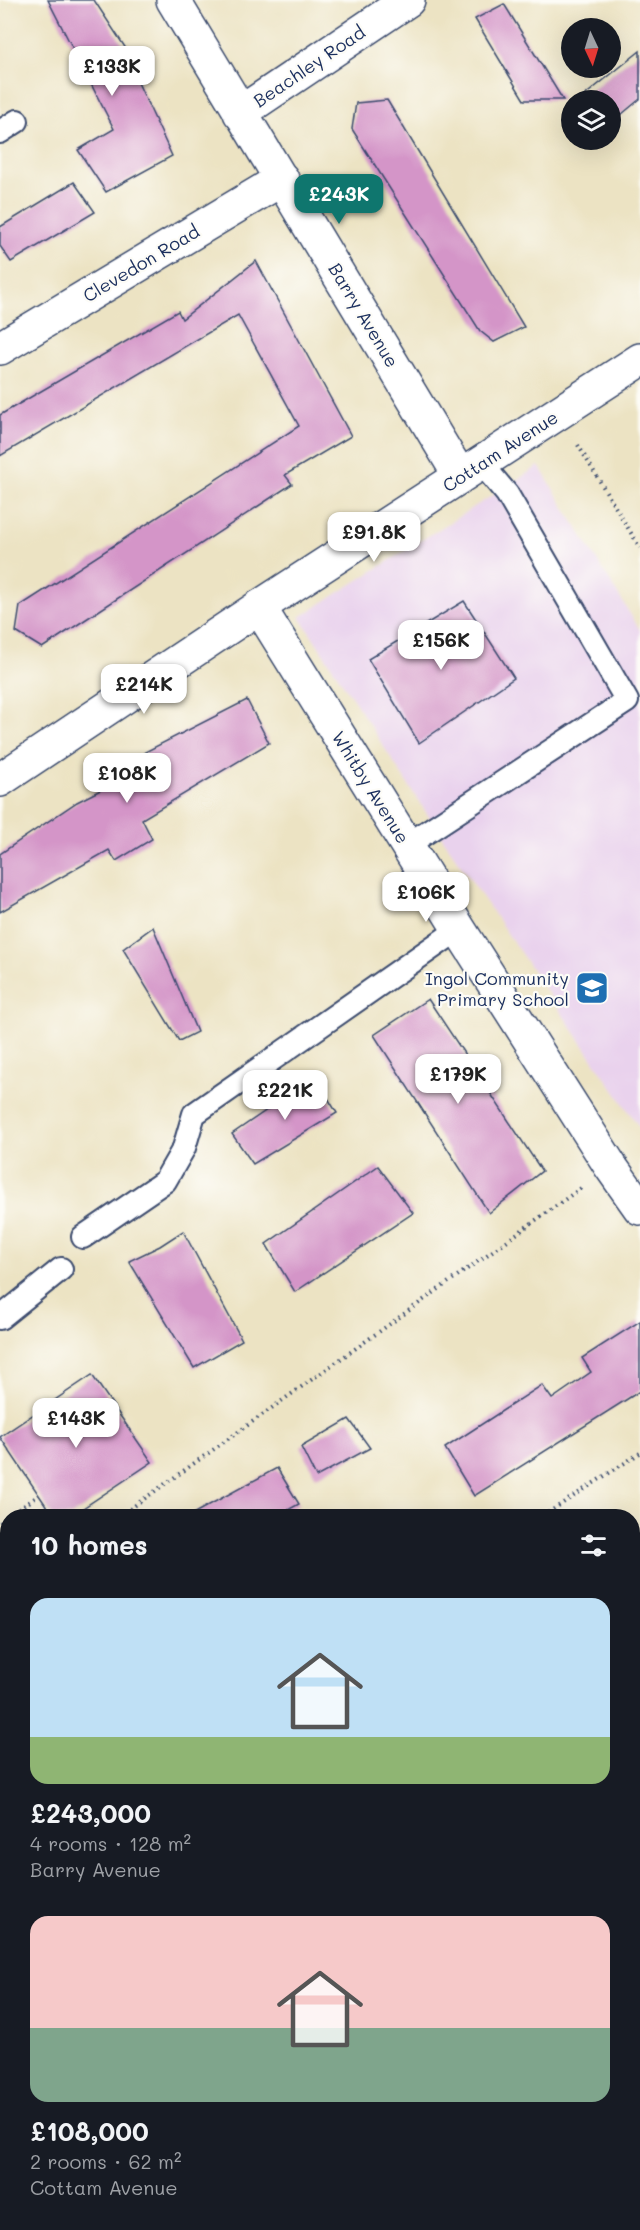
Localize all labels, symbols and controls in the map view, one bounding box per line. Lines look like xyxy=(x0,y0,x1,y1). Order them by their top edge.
north arrow xyxy=(561,18,621,78)
map controls xyxy=(561,18,621,150)
street label: Beachley Road xyxy=(248,20,370,112)
pin: £133K xyxy=(70,46,154,97)
text: £133K xyxy=(83,52,141,78)
button: layers xyxy=(561,90,621,150)
pin: £243K xyxy=(297,174,381,225)
text: £243K xyxy=(308,180,370,206)
street label: Clevedon Road xyxy=(78,219,204,307)
street label: Barry Avenue xyxy=(323,258,405,372)
street label: Cottam Avenue xyxy=(438,405,562,497)
pin: £91.8K xyxy=(325,512,423,563)
text: £91.8K xyxy=(341,518,407,544)
pin: £156K xyxy=(399,620,483,671)
text: £156K xyxy=(412,626,470,652)
pin: £214K xyxy=(102,664,186,715)
text: £214K xyxy=(115,670,173,696)
street label: Whitby Avenue xyxy=(327,726,415,848)
pin: £108K xyxy=(85,753,169,804)
text: £108K xyxy=(97,759,157,785)
pin: £106K xyxy=(384,872,468,923)
text: £106K xyxy=(396,878,456,904)
place label: Ingol Community Primary School xyxy=(425,966,569,1011)
school or university icon: Ingol Community Primary School xyxy=(574,970,610,1006)
pin: £179K xyxy=(416,1054,500,1105)
text: £179K xyxy=(429,1060,487,1086)
pin: £221K xyxy=(243,1070,327,1121)
text: £221K xyxy=(257,1076,313,1102)
pin: £143K xyxy=(34,1398,118,1449)
text: £143K xyxy=(46,1404,106,1430)
text: 10 homes xyxy=(30,1528,148,1562)
icon: filters xyxy=(577,1529,610,1562)
icon: home xyxy=(266,1637,374,1745)
text: £243,000 xyxy=(30,1796,151,1830)
text: 4 rooms · 128 m² xyxy=(30,1830,191,1856)
text: Barry Avenue xyxy=(30,1856,161,1882)
icon: home xyxy=(266,1955,374,2063)
text: £108,000 xyxy=(30,2114,149,2148)
text: 2 rooms · 62 m² xyxy=(30,2148,182,2174)
text: Cottam Avenue xyxy=(30,2174,178,2200)

